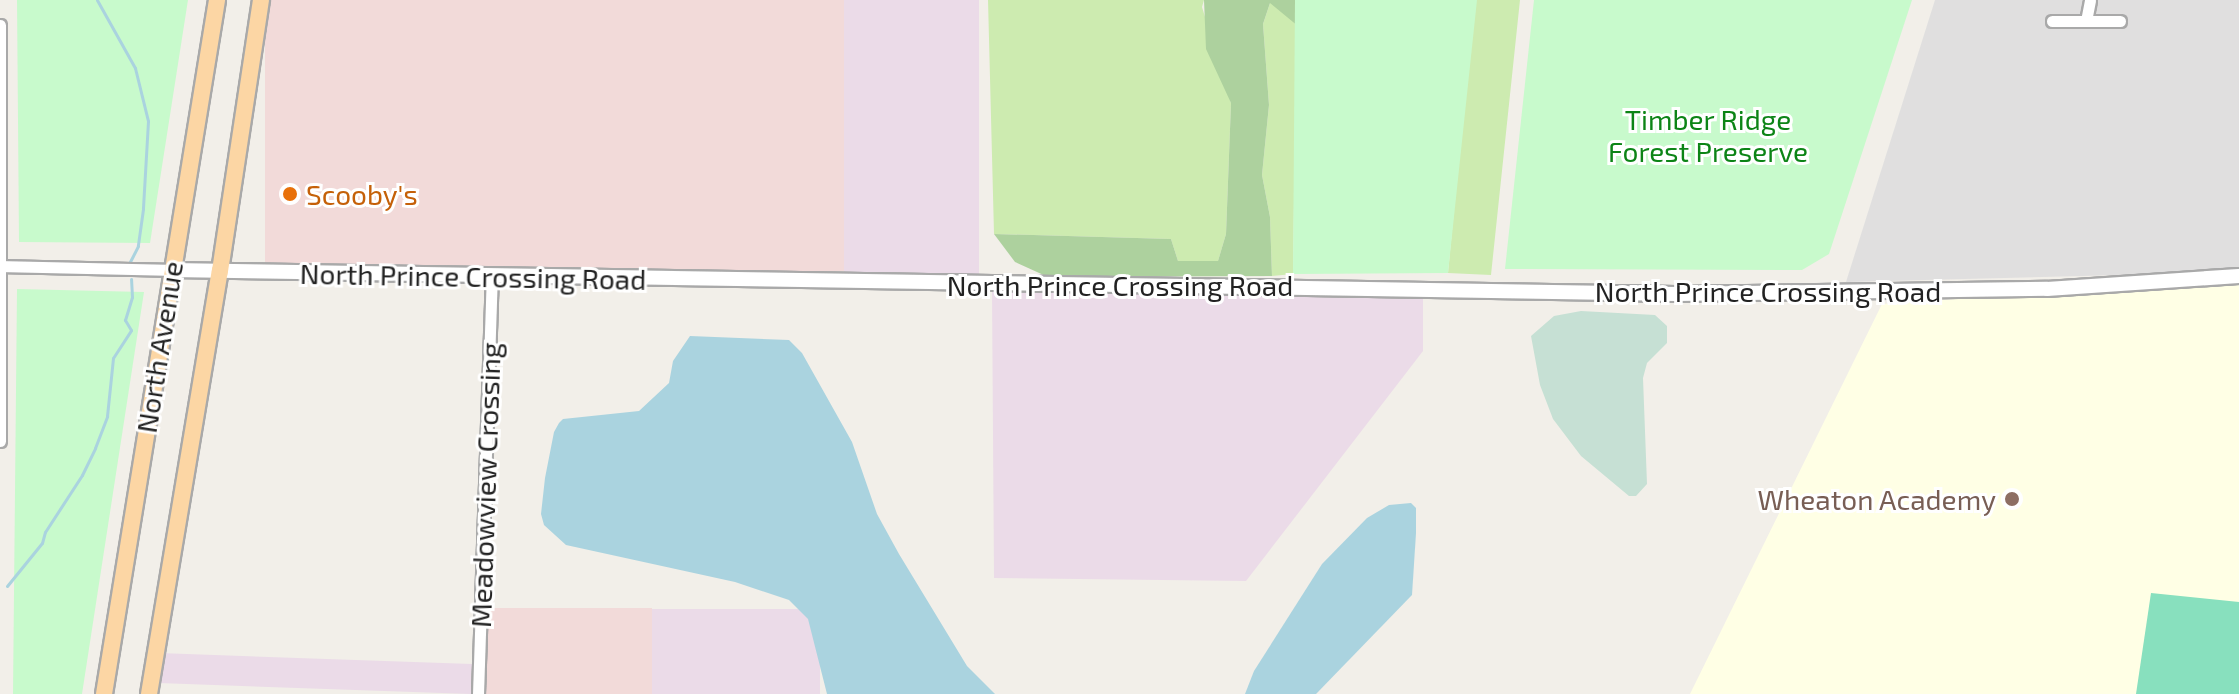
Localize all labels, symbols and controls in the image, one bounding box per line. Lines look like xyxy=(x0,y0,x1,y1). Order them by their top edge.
park label: Timber Ridge Forest Preserve xyxy=(1608,102,1808,168)
place label: Scooby's xyxy=(306,177,418,211)
marker: Scooby's xyxy=(281,185,299,203)
street label: North Prince Crossing Road xyxy=(299,256,647,296)
street label: North Avenue xyxy=(129,259,189,435)
street label: North Prince Crossing Road xyxy=(947,268,1293,302)
street label: North Prince Crossing Road xyxy=(1595,274,1941,308)
street label: Meadowview Crossing xyxy=(463,341,507,629)
place label: Wheaton Academy xyxy=(1757,482,1996,516)
marker: Wheaton Academy xyxy=(2003,490,2021,508)

